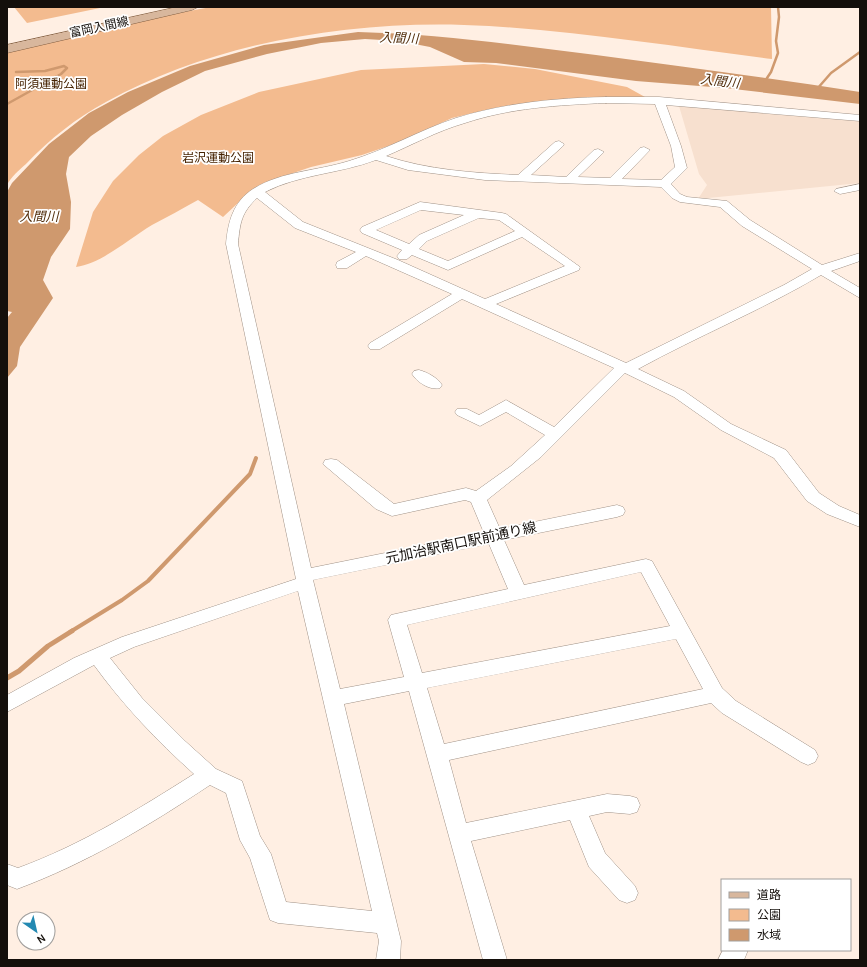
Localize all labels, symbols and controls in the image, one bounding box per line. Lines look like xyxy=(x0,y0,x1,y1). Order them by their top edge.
street label: 富岡入間線 xyxy=(68,14,130,40)
water label: 入間川 xyxy=(379,30,421,46)
water label: 入間川 xyxy=(700,71,742,91)
park label: 阿須運動公園 xyxy=(15,77,87,91)
park label: 岩沢運動公園 xyxy=(182,151,254,165)
water label: 入間川 xyxy=(19,209,60,224)
street label: 元加治駅南口駅前通り線 xyxy=(384,519,538,567)
legend xyxy=(721,879,851,951)
text: 道路 xyxy=(757,888,781,902)
text: 公園 xyxy=(757,908,781,922)
north arrow xyxy=(16,911,56,951)
text: 水域 xyxy=(757,928,781,942)
text: N xyxy=(34,931,48,946)

